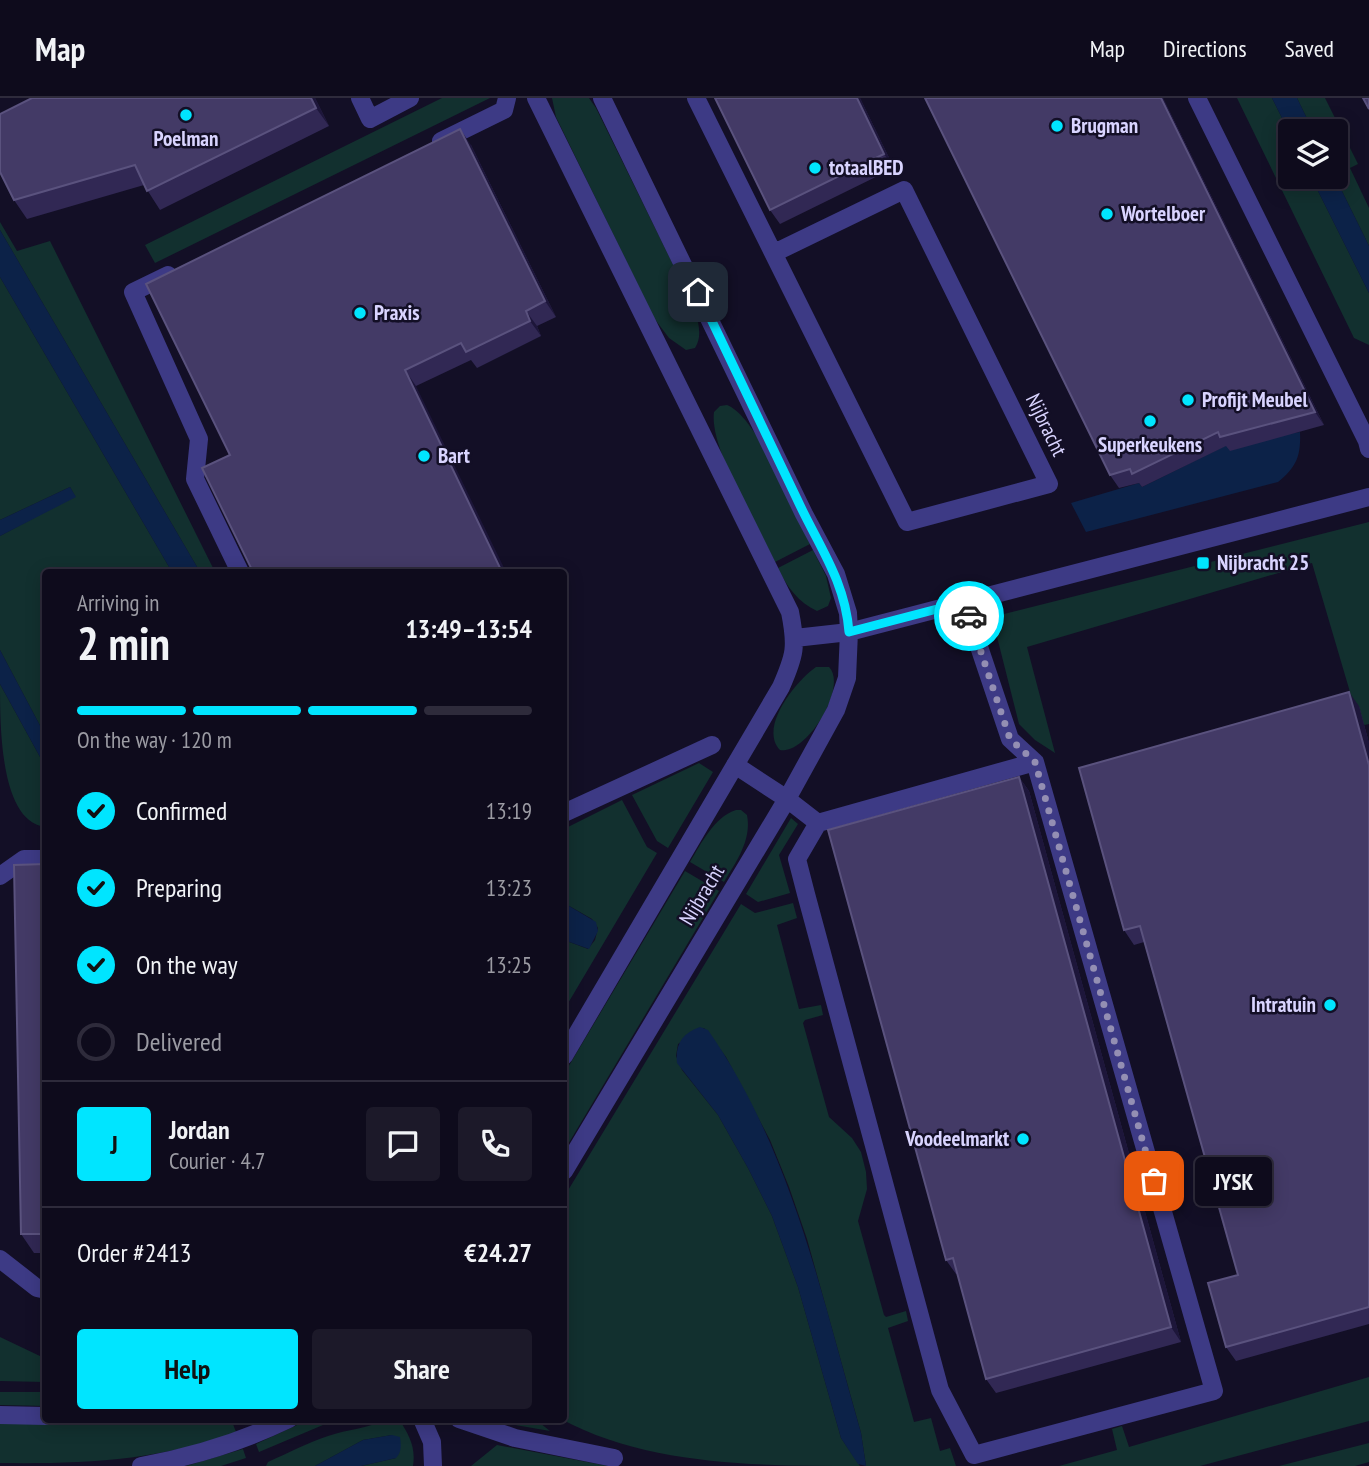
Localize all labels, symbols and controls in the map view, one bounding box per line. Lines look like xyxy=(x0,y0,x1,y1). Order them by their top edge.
text: Map xyxy=(35,27,85,70)
text: Map xyxy=(1090,33,1125,64)
text: Directions xyxy=(1163,33,1247,64)
text: Saved xyxy=(1285,33,1334,64)
marker: Poelman xyxy=(178,107,194,123)
place label: Brugman xyxy=(1071,112,1138,139)
marker: Brugman xyxy=(1049,118,1065,134)
map controls xyxy=(1278,119,1348,189)
button: layers xyxy=(1278,119,1348,189)
place label: Poelman xyxy=(154,125,218,152)
place label: totaalBED xyxy=(829,154,904,181)
marker: totaalBED xyxy=(807,160,823,176)
place label: Wortelboer xyxy=(1120,200,1206,227)
marker: Wortelboer xyxy=(1099,206,1115,222)
pin xyxy=(668,262,728,322)
icon: home xyxy=(679,273,717,311)
place label: Praxis xyxy=(374,299,420,326)
marker: Praxis xyxy=(352,305,368,321)
place label: Profijt Meubel xyxy=(1202,386,1308,413)
street label: Nijbracht xyxy=(1020,389,1073,461)
marker: Profijt Meubel xyxy=(1180,392,1196,408)
marker: Superkeukens xyxy=(1142,413,1158,429)
place label: Superkeukens xyxy=(1098,431,1202,458)
place label: Bart xyxy=(438,442,470,469)
marker: Bart xyxy=(416,448,432,464)
place label: Nijbracht 25 xyxy=(1217,549,1309,576)
marker: Nijbracht 25 xyxy=(1195,555,1211,571)
courier xyxy=(934,581,1004,651)
text: Arriving in xyxy=(77,588,159,617)
icon: car xyxy=(950,597,988,635)
text: 13:49–13:54 xyxy=(405,612,532,645)
text: 2 min xyxy=(77,613,170,673)
text: On the way · 120 m xyxy=(77,725,232,754)
icon: check xyxy=(77,792,115,830)
text: Confirmed xyxy=(136,794,227,827)
text: 13:19 xyxy=(486,796,532,825)
street label: Nijbracht xyxy=(673,859,730,930)
icon: check xyxy=(77,869,115,907)
text: Preparing xyxy=(136,871,222,904)
text: 13:23 xyxy=(486,873,532,902)
icon: check xyxy=(77,946,115,984)
text: On the way xyxy=(136,948,238,981)
text: 13:25 xyxy=(486,950,532,979)
place label: Intratuin xyxy=(1251,991,1316,1018)
marker: Intratuin xyxy=(1322,997,1338,1013)
text: Delivered xyxy=(136,1025,222,1058)
button: chat xyxy=(366,1107,440,1181)
button: phone xyxy=(458,1107,532,1181)
text: Jordan xyxy=(169,1113,230,1146)
place label: Voodeelmarkt xyxy=(904,1125,1009,1152)
text: J xyxy=(110,1128,118,1161)
marker: Voodeelmarkt xyxy=(1015,1131,1031,1147)
text: Courier · 4.7 xyxy=(169,1146,265,1175)
pin xyxy=(1124,1151,1184,1211)
callout: JYSK xyxy=(1196,1156,1273,1206)
icon: bag xyxy=(1135,1162,1173,1200)
text: JYSK xyxy=(1213,1167,1254,1196)
text: Order #2413 xyxy=(77,1236,192,1269)
text: €24.27 xyxy=(464,1236,532,1269)
button: Help xyxy=(77,1329,298,1409)
button: Share xyxy=(312,1329,532,1409)

